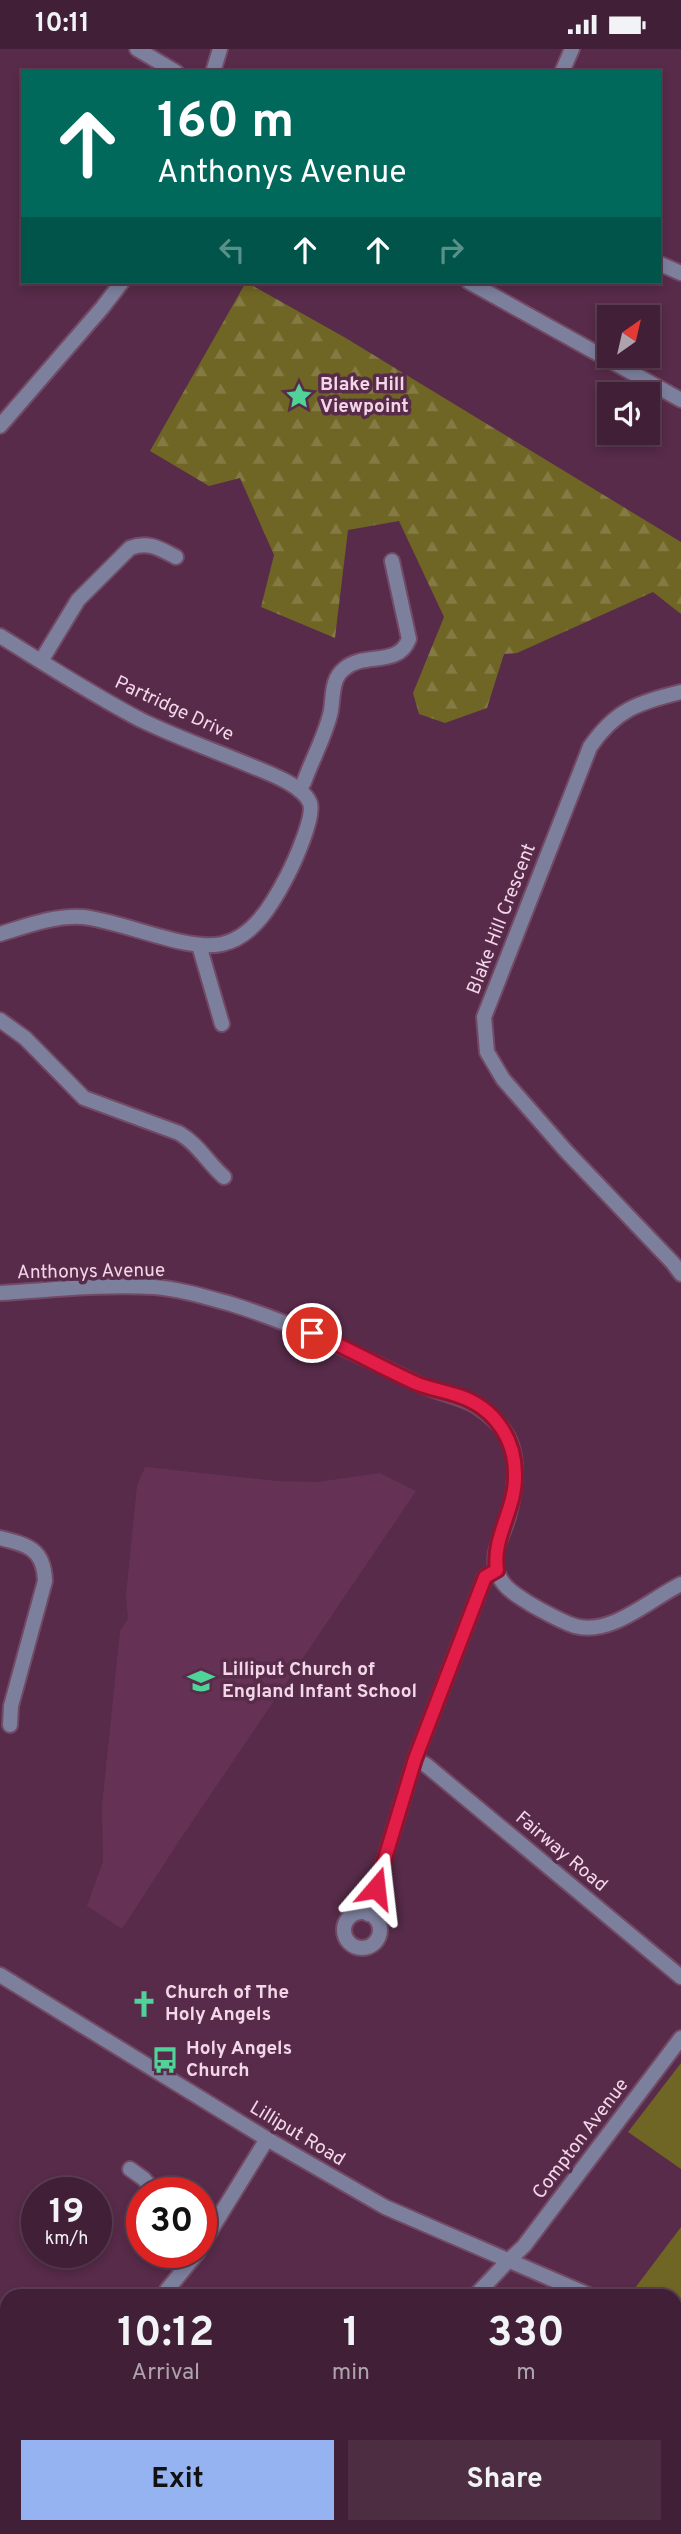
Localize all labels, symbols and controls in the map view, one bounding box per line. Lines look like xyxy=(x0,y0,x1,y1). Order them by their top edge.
text: 10:11 xyxy=(35,8,90,41)
text: 160 m xyxy=(157,93,294,155)
icon: ahead xyxy=(42,98,133,189)
text: Anthonys Avenue xyxy=(157,154,406,194)
icon: left xyxy=(213,231,251,269)
icon: ahead xyxy=(286,231,324,269)
icon: ahead xyxy=(359,231,397,269)
icon: right xyxy=(432,231,470,269)
north arrow xyxy=(597,305,660,367)
map controls xyxy=(597,305,660,445)
place label: Blake Hill Viewpoint xyxy=(320,373,409,419)
place icon: Blake Hill Viewpoint xyxy=(284,381,314,411)
button: sound xyxy=(597,382,660,445)
street label: Partridge Drive xyxy=(110,671,238,747)
street label: Blake Hill Crescent xyxy=(462,840,542,998)
street label: Anthonys Avenue xyxy=(17,1259,165,1285)
pin xyxy=(282,1303,342,1363)
icon: arrive xyxy=(293,1314,331,1352)
place label: Lilliput Church of England Infant School xyxy=(222,1658,417,1704)
school or university icon: Lilliput Church of England Infant School xyxy=(186,1666,216,1696)
street label: Fairway Road xyxy=(510,1806,612,1898)
position arrow xyxy=(339,1851,413,1925)
place label: Church of The Holy Angels xyxy=(165,1981,289,2027)
church icon: Church of The Holy Angels xyxy=(129,1989,159,2019)
place label: Holy Angels Church xyxy=(186,2037,292,2083)
bus stop icon: Holy Angels Church xyxy=(150,2045,180,2075)
street label: Compton Avenue xyxy=(528,2074,634,2204)
street label: Lilliput Road xyxy=(245,2096,349,2172)
speed limit sign: 30 xyxy=(126,2177,217,2268)
text: 19 xyxy=(49,2191,84,2235)
text: km/h xyxy=(45,2228,88,2251)
text: 10:12 xyxy=(117,2308,214,2361)
text: 1 xyxy=(342,2308,359,2361)
text: 330 xyxy=(487,2308,565,2361)
text: Arrival xyxy=(132,2359,200,2388)
text: min xyxy=(332,2359,370,2388)
text: m xyxy=(516,2359,536,2388)
button: Exit xyxy=(21,2440,334,2520)
button: Share xyxy=(348,2440,661,2520)

